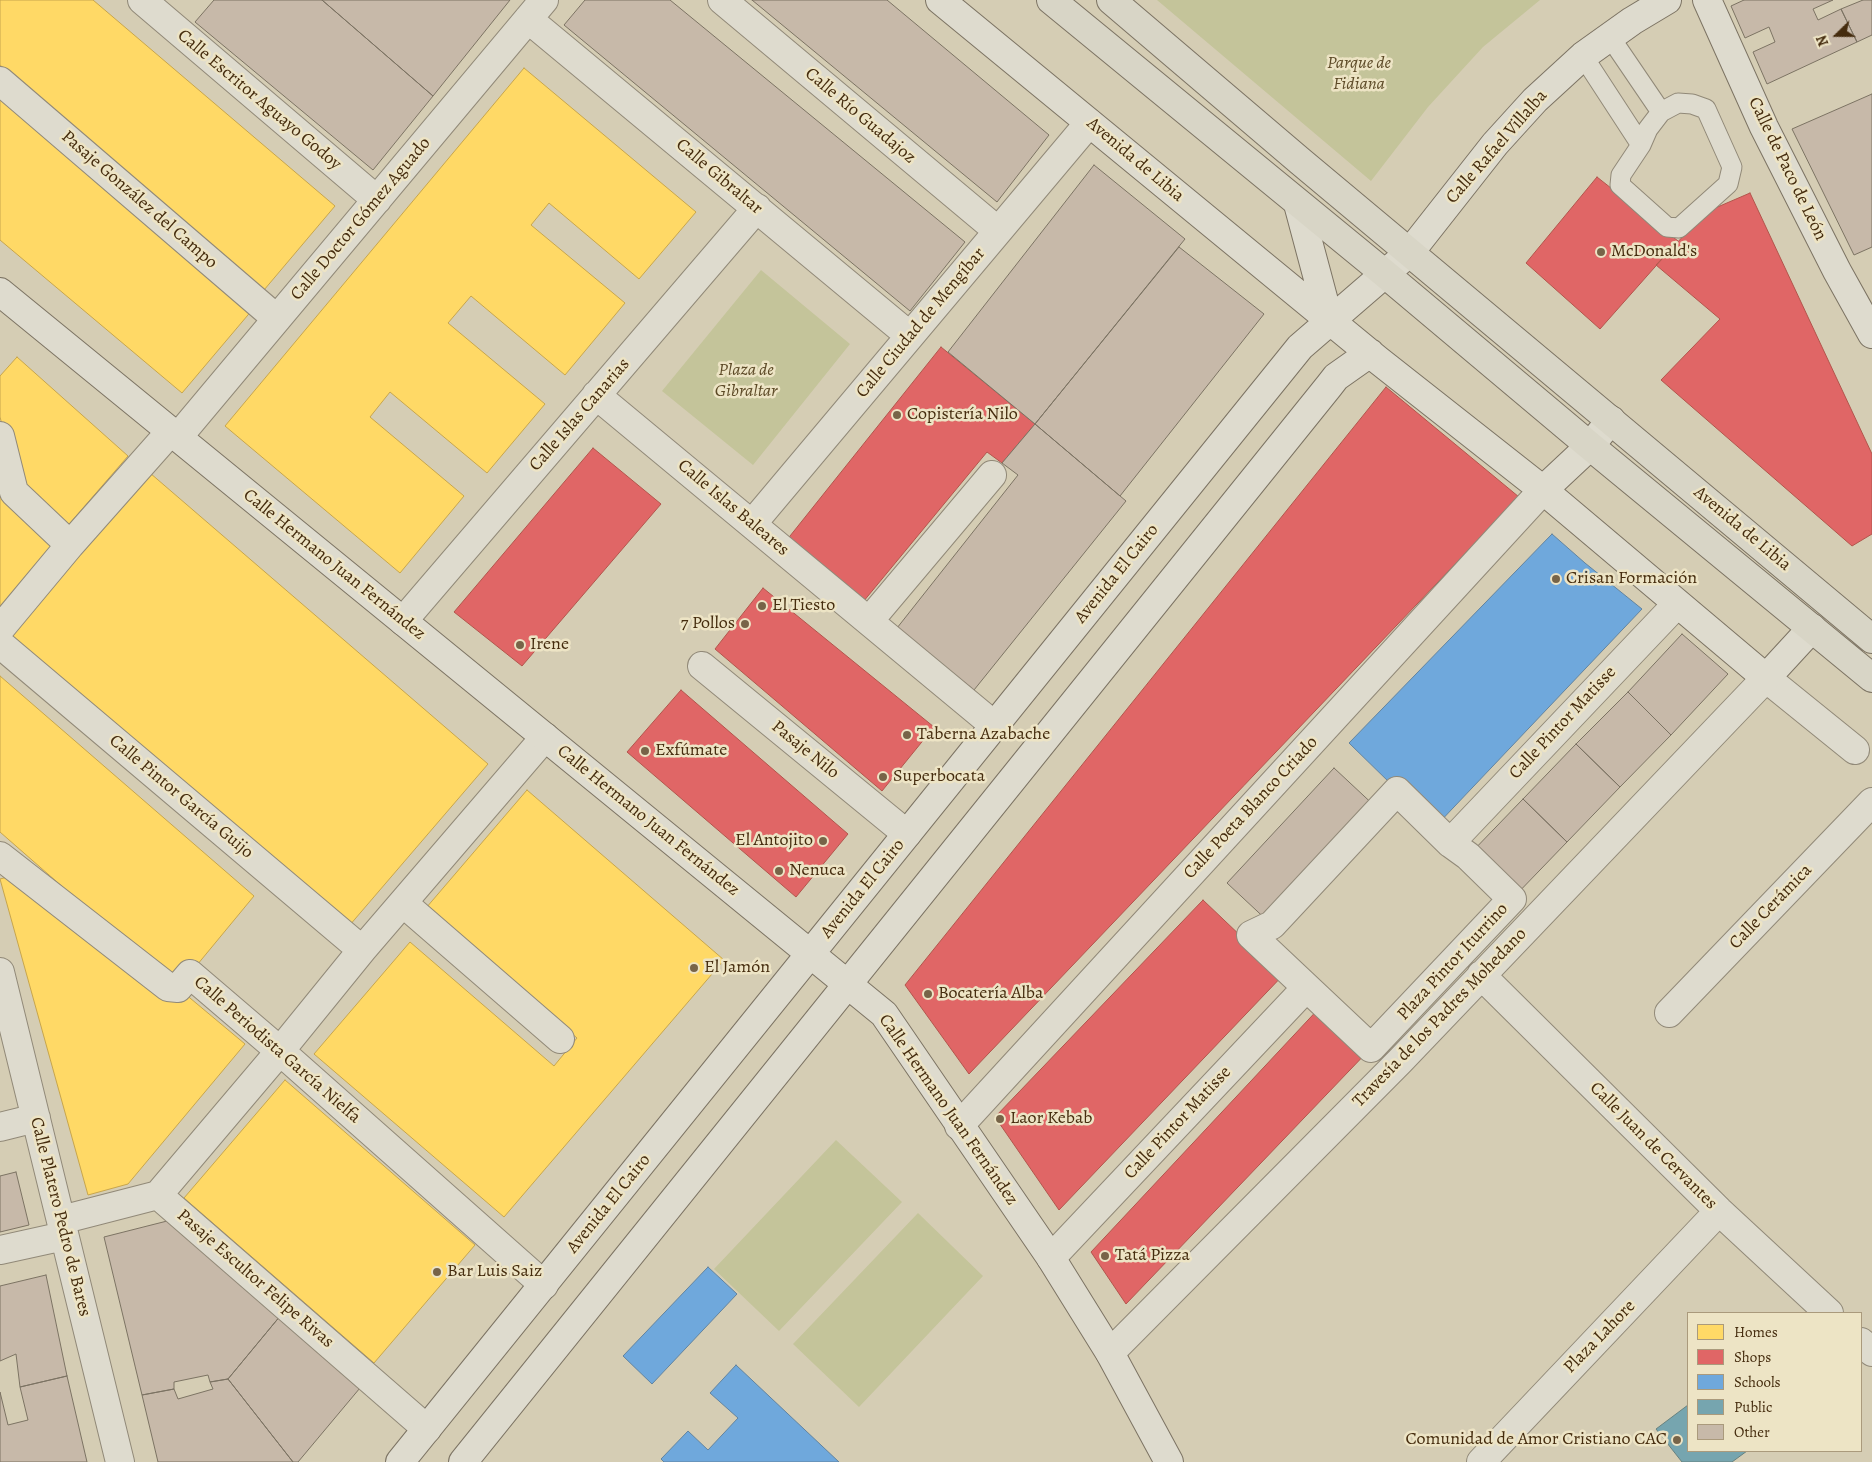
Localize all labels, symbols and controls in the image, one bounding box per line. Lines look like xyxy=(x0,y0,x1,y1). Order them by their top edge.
north arrow xyxy=(1812,10,1862,60)
street label: Calle Escritor Aguayo Godoy xyxy=(173,25,345,175)
text: N xyxy=(1812,33,1833,49)
park label: Parque de Fidiana xyxy=(1327,53,1391,96)
street label: Calle Río Guadajoz xyxy=(800,63,920,169)
street label: Calle Rafael Villalba xyxy=(1442,86,1552,208)
street label: Calle de Paco de León xyxy=(1743,94,1831,244)
street label: Avenida de Libia xyxy=(1082,113,1188,207)
street label: Pasaje González del Campo xyxy=(56,126,222,274)
street label: Calle Doctor Gómez Aguado xyxy=(286,133,436,305)
street label: Calle Gibraltar xyxy=(671,134,767,220)
place label: McDonald's xyxy=(1611,241,1697,263)
street label: Calle Ciudad de Mengíbar xyxy=(852,243,990,403)
marker: McDonald's xyxy=(1595,246,1607,258)
street label: Calle Islas Canarias xyxy=(525,354,635,476)
park label: Plaza de Gibraltar xyxy=(715,360,777,402)
place label: Copistería Nilo xyxy=(907,404,1018,426)
marker: Copistería Nilo xyxy=(891,409,903,421)
street label: Calle Islas Baleares xyxy=(673,455,793,561)
street label: Avenida de Libia xyxy=(1689,482,1795,576)
street label: Calle Hermano Juan Fernández xyxy=(238,485,430,645)
street label: Avenida El Cairo xyxy=(1070,520,1164,628)
place label: Crisan Formación xyxy=(1566,568,1697,590)
marker: Crisan Formación xyxy=(1550,573,1562,585)
place label: El Tiesto xyxy=(772,595,835,617)
marker: El Tiesto xyxy=(756,600,768,612)
place label: 7 Pollos xyxy=(681,613,735,635)
marker: 7 Pollos xyxy=(739,618,751,630)
place label: Irene xyxy=(530,634,569,656)
marker: Irene xyxy=(514,639,526,651)
street label: Calle Pintor Matisse xyxy=(1505,662,1621,784)
street label: Pasaje Nilo xyxy=(767,716,843,784)
place label: Taberna Azabache xyxy=(917,724,1050,746)
marker: Taberna Azabache xyxy=(901,729,913,741)
street label: Calle Pintor García Guijo xyxy=(104,730,258,864)
street label: Calle Poeta Blanco Criado xyxy=(1179,732,1323,884)
place label: Exfúmate xyxy=(655,740,727,762)
street label: Calle Hermano Juan Fernández xyxy=(552,741,744,901)
marker: Exfúmate xyxy=(639,745,651,757)
place label: Superbocata xyxy=(893,766,985,788)
marker: Superbocata xyxy=(877,771,889,783)
place label: El Antojito xyxy=(735,830,813,852)
street label: Avenida El Cairo xyxy=(816,835,910,943)
marker: El Antojito xyxy=(817,835,829,847)
place label: Nenuca xyxy=(789,860,845,882)
street label: Calle Cerámica xyxy=(1725,860,1817,954)
marker: Nenuca xyxy=(773,865,785,877)
street label: Plaza Pintor Iturrino xyxy=(1393,899,1513,1025)
street label: Travesía de los Padres Mohedano xyxy=(1348,924,1532,1112)
place label: El Jamón xyxy=(704,957,770,979)
marker: El Jamón xyxy=(688,962,700,974)
street label: Calle Periodista García Nielfa xyxy=(189,972,365,1128)
place label: Bocatería Alba xyxy=(938,983,1043,1005)
marker: Bocatería Alba xyxy=(922,988,934,1000)
street label: Calle Hermano Juan Fernández xyxy=(874,1010,1022,1210)
street label: Calle Pintor Matisse xyxy=(1120,1062,1236,1184)
street label: Calle Juan de Cervantes xyxy=(1585,1078,1721,1214)
place label: Laor Kebab xyxy=(1010,1108,1092,1130)
marker: Laor Kebab xyxy=(994,1113,1006,1125)
street label: Calle Platero Pedro de Bares xyxy=(25,1115,95,1319)
street label: Avenida El Cairo xyxy=(562,1150,656,1258)
street label: Pasaje Escultor Felipe Rivas xyxy=(172,1205,338,1353)
place label: Tatá Pizza xyxy=(1115,1245,1190,1267)
marker: Tatá Pizza xyxy=(1099,1250,1111,1262)
place label: Bar Luis Saiz xyxy=(447,1261,542,1283)
marker: Bar Luis Saiz xyxy=(431,1266,443,1278)
street label: Plaza Lahore xyxy=(1560,1296,1640,1378)
legend xyxy=(1687,1312,1862,1452)
text: Homes xyxy=(1734,1322,1778,1342)
text: Shops xyxy=(1734,1347,1771,1367)
text: Schools xyxy=(1734,1372,1781,1392)
text: Public xyxy=(1734,1397,1772,1417)
text: Other xyxy=(1734,1422,1770,1442)
place label: Comunidad de Amor Cristiano CAC xyxy=(1406,1429,1667,1451)
marker: Comunidad de Amor Cristiano CAC xyxy=(1671,1434,1683,1446)

